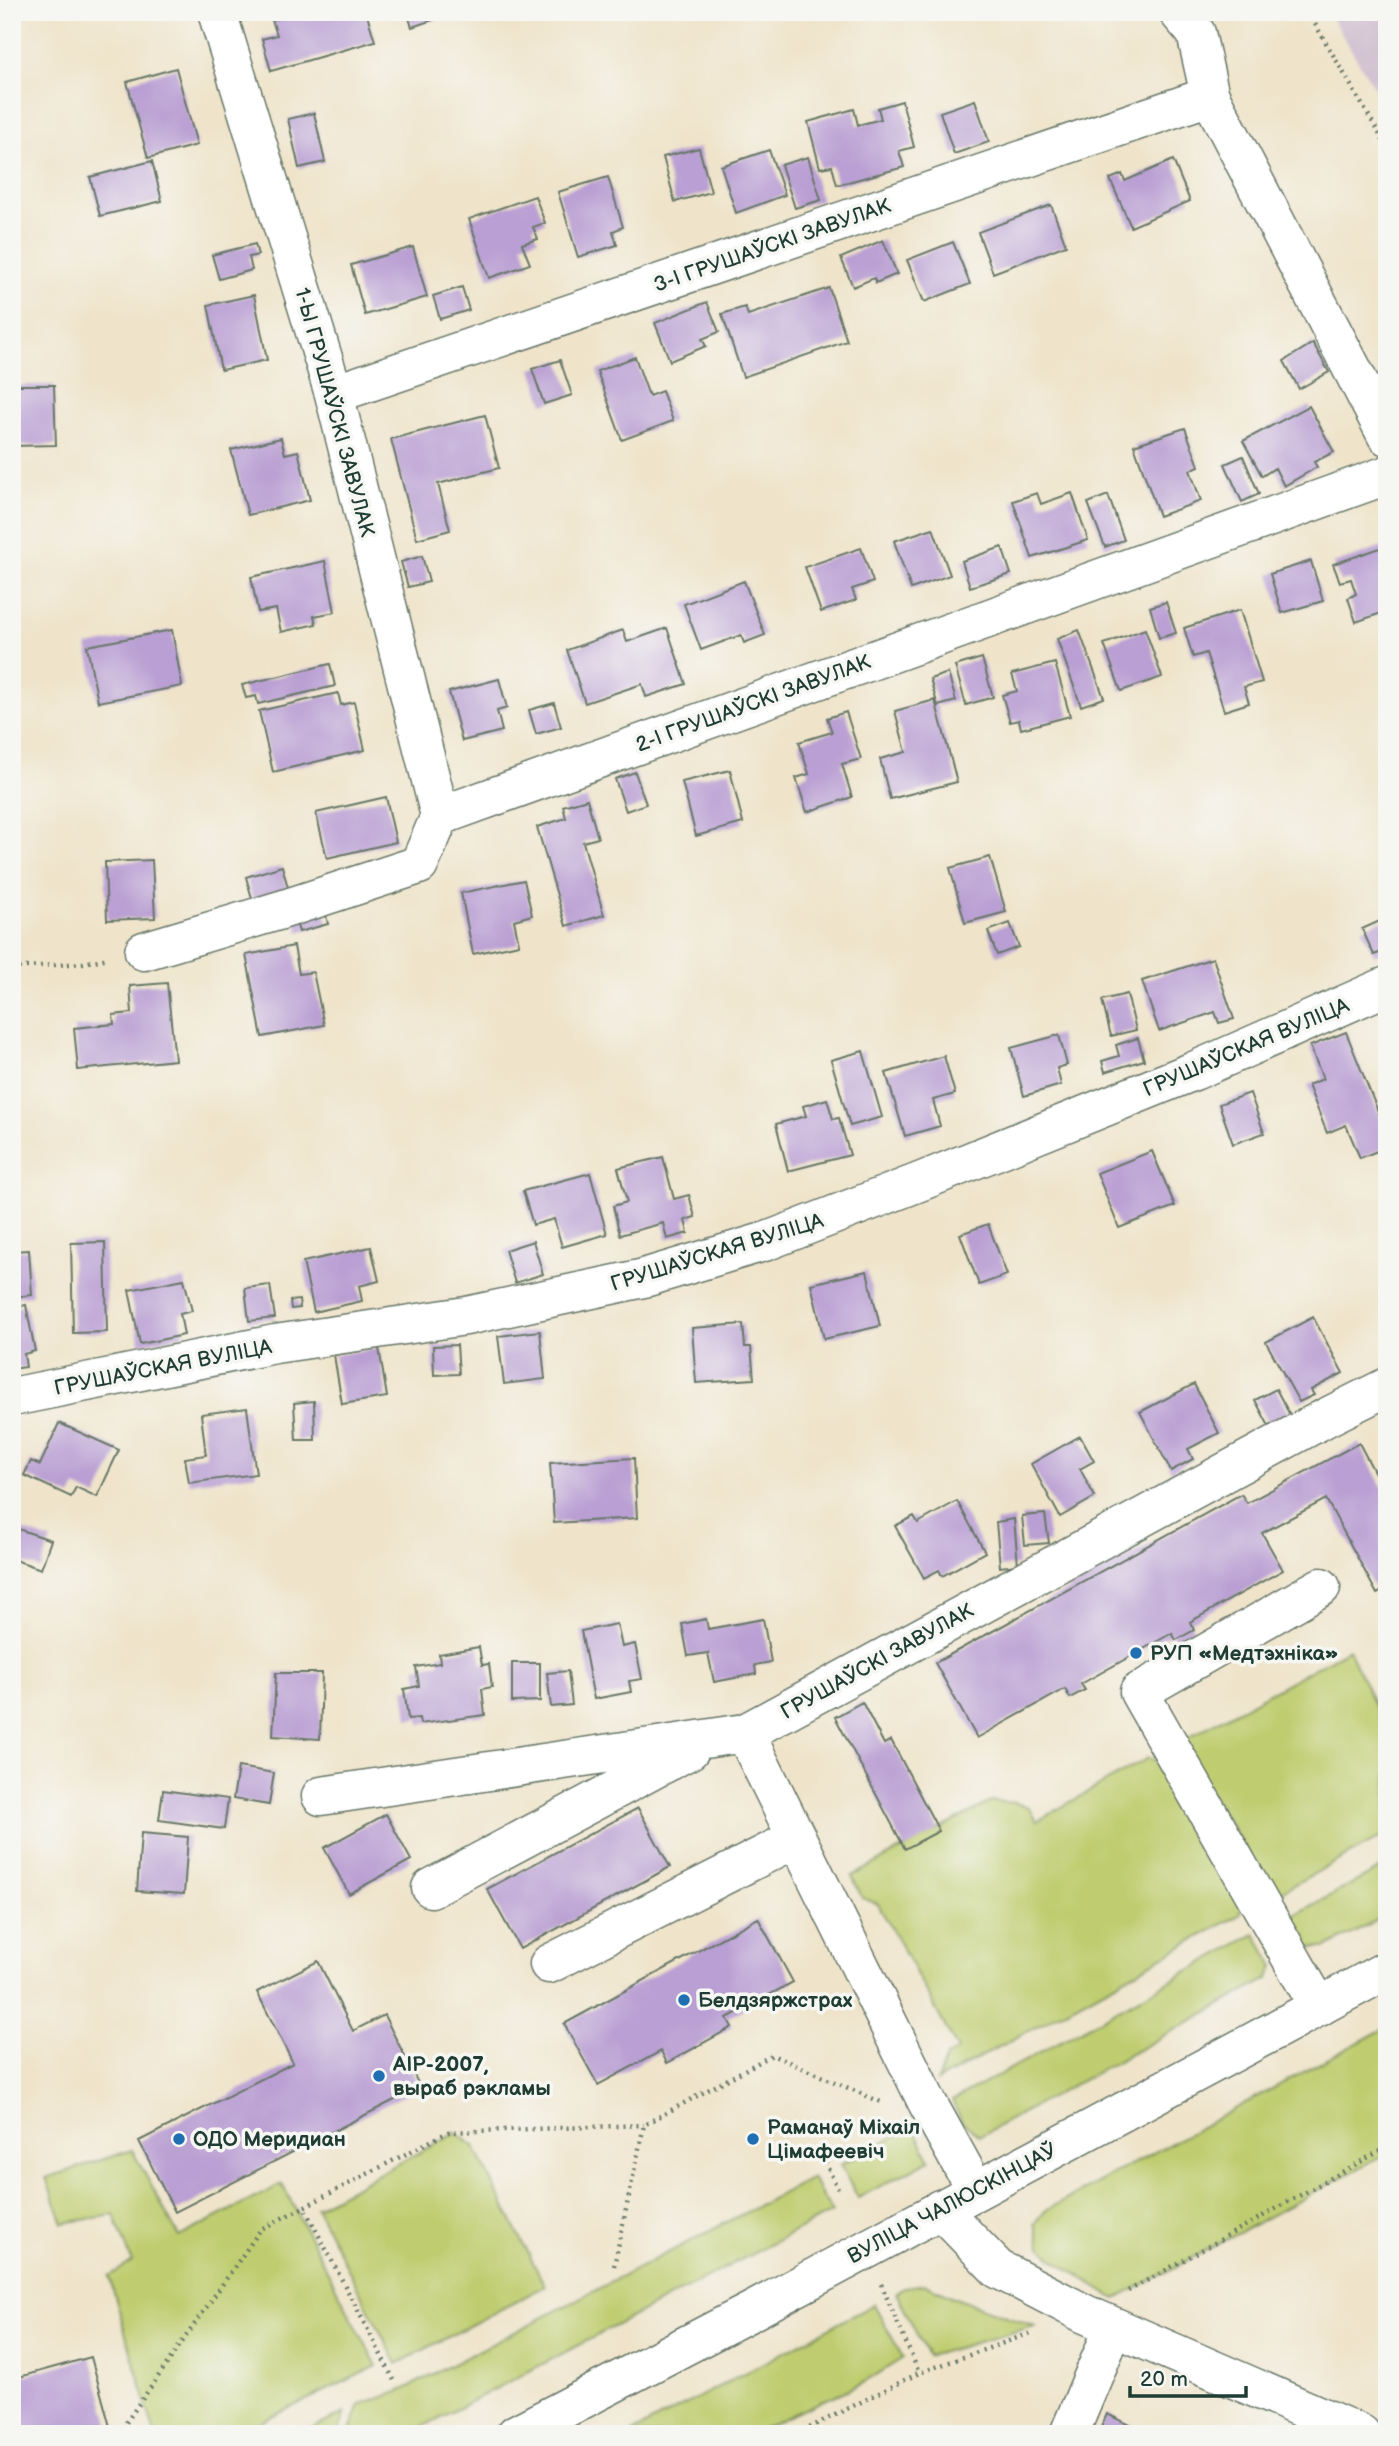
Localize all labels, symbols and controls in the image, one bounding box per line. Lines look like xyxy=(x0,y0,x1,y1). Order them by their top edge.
street label: 3-І ГРУШАЎСКІ ЗАВУЛАК xyxy=(651,193,894,298)
street label: 1-Ы ГРУШАЎСКІ ЗАВУЛАК xyxy=(289,285,380,540)
street label: 2-І ГРУШАЎСКІ ЗАВУЛАК xyxy=(632,649,874,758)
street label: ГРУШАЎСКАЯ ВУЛІЦА xyxy=(1140,993,1353,1102)
street label: ГРУШАЎСКАЯ ВУЛІЦА xyxy=(608,1208,827,1297)
street label: ГРУШАЎСКАЯ ВУЛІЦА xyxy=(52,1334,274,1401)
street label: ГРУШАЎСКІ ЗАВУЛАК xyxy=(777,1598,978,1725)
place label: РУП «Медтэхніка» xyxy=(1150,1641,1339,1666)
marker: РУП «Медтэхніка» xyxy=(1128,1645,1144,1661)
place label: Белдзяржстрах xyxy=(698,1988,853,2013)
marker: Белдзяржстрах xyxy=(676,1992,692,2008)
place label: АІР-2007, выраб рэкламы xyxy=(392,2052,551,2101)
marker: АІР-2007, выраб рэкламы xyxy=(371,2068,387,2084)
place label: Раманаў Міхаіл Цімафеевіч xyxy=(767,2115,920,2164)
place label: ОДО Меридиан xyxy=(193,2127,346,2152)
marker: ОДО Меридиан xyxy=(171,2131,187,2147)
marker: Раманаў Міхаіл Цімафеевіч xyxy=(745,2131,761,2147)
street label: ВУЛІЦА ЧАЛЮСКІНЦАЎ xyxy=(843,2138,1061,2269)
scale bar xyxy=(1130,2355,1245,2399)
text: 20 m xyxy=(1140,2367,1188,2392)

